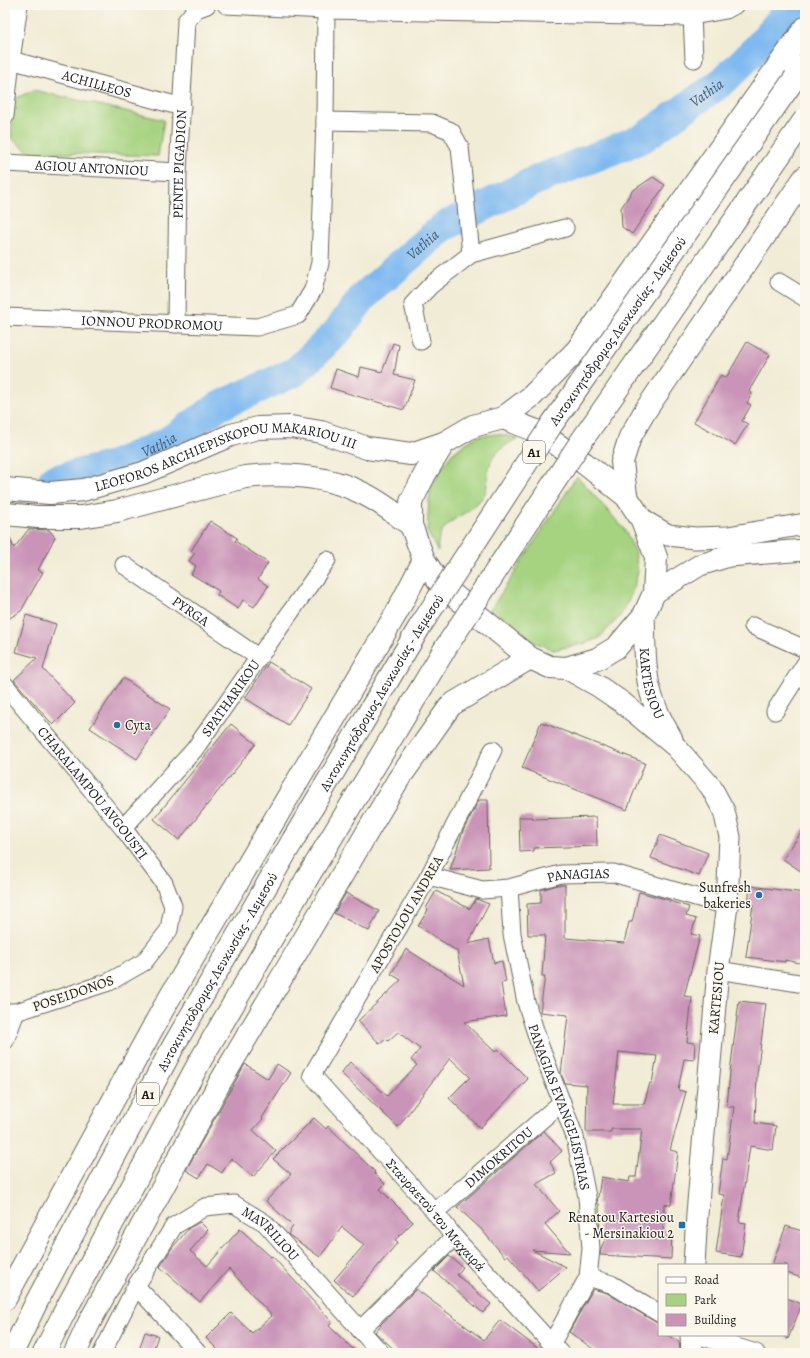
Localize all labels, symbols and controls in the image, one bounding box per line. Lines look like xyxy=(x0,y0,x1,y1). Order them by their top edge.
street label: ACHILLEOS xyxy=(59,65,134,103)
water label: Vathia xyxy=(686,74,728,112)
street label: PENTE PIGADION xyxy=(168,109,191,219)
street label: AGIOU ANTONIOU xyxy=(33,156,150,180)
water label: Vathia xyxy=(402,225,443,264)
street label: Αυτοκινητόδρομος Λευκωσίας - Λεμεσού xyxy=(544,233,691,430)
street label: IONNOU PRODROMOU xyxy=(81,311,224,336)
street label: LEOFOROS ARCHIEPISKOPOU MAKARIOU III xyxy=(92,418,359,496)
water label: Vathia xyxy=(138,428,181,462)
road number: A1 xyxy=(523,441,545,463)
street label: Αυτοκινητόδρομος Λευκωσίας - Λεμεσού xyxy=(315,591,449,796)
street label: PYRGA xyxy=(168,592,214,631)
street label: KARTESIOU xyxy=(635,647,669,723)
street label: SPATHARIKOU xyxy=(197,655,265,741)
place label: Cyta xyxy=(125,716,151,735)
marker: Cyta xyxy=(112,720,122,730)
street label: CHARALAMPOU AVGOUSTI xyxy=(33,723,152,863)
street label: APOSTOLOU ANDREA xyxy=(365,851,448,977)
street label: PANAGIAS xyxy=(545,864,610,887)
street label: Αυτοκινητόδρομος Λευκωσίας - Λεμεσού xyxy=(152,869,282,1076)
place label: Sunfresh bakeries xyxy=(699,878,752,913)
marker: Sunfresh bakeries xyxy=(754,890,764,900)
street label: KARTESIOU xyxy=(704,960,729,1035)
street label: POSEIDONOS xyxy=(30,971,116,1016)
street label: PANAGIAS EVANGELISTRIAS xyxy=(524,1021,594,1192)
road number: A1 xyxy=(137,1083,159,1105)
street label: DIMOKRITOU xyxy=(460,1122,538,1192)
street label: Σταυραετού του Μαχαιρά xyxy=(382,1155,490,1276)
street label: MAVRILIOU xyxy=(238,1202,304,1265)
place label: Renatou Kartesiou - Mersinakiou 2 xyxy=(568,1208,674,1243)
marker: Renatou Kartesiou - Mersinakiou 2 xyxy=(677,1220,687,1230)
legend xyxy=(658,1264,788,1336)
text: Road xyxy=(694,1272,720,1288)
text: Park xyxy=(694,1292,717,1308)
text: Building xyxy=(694,1312,736,1328)

